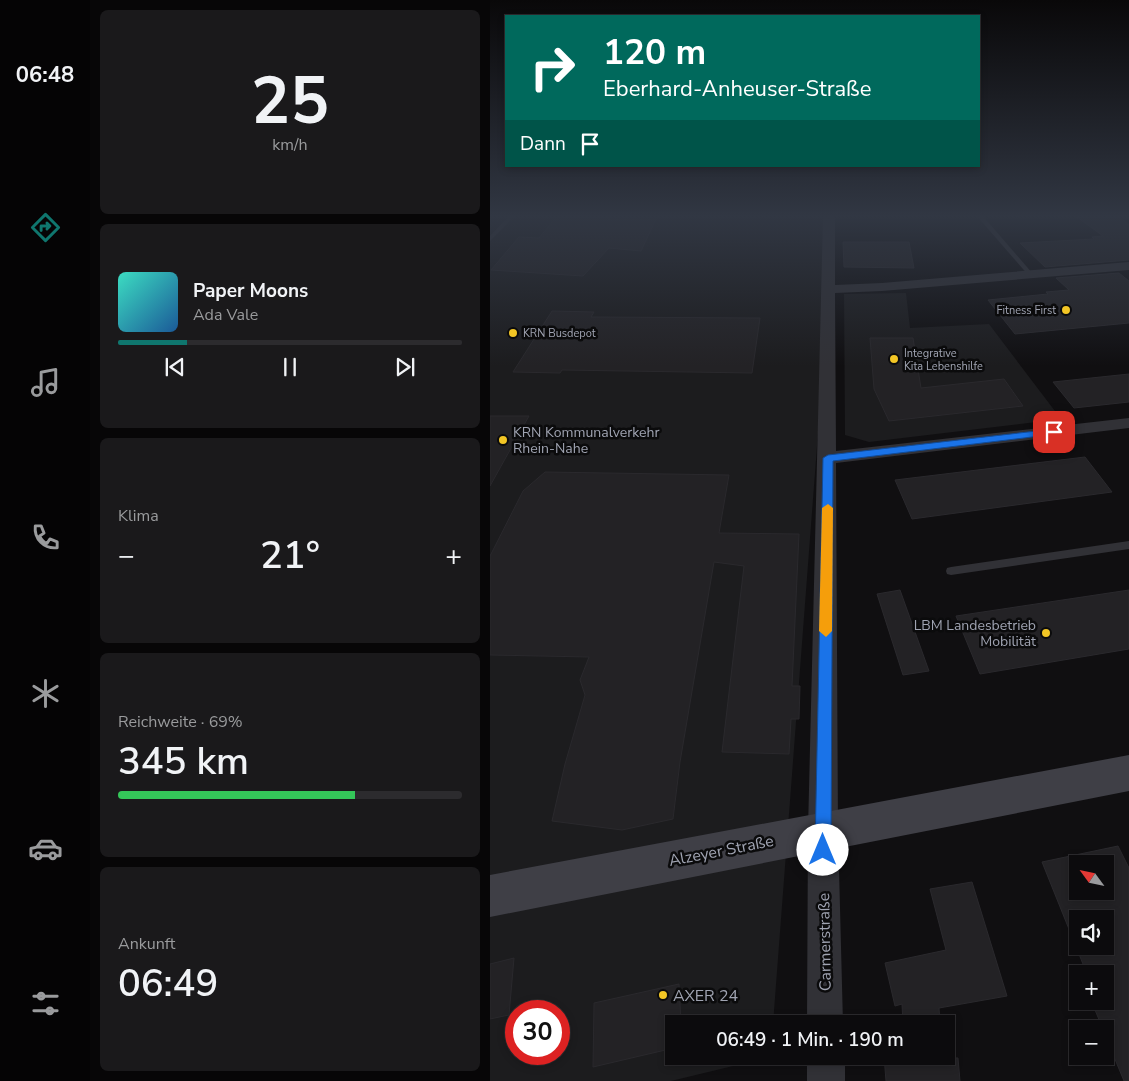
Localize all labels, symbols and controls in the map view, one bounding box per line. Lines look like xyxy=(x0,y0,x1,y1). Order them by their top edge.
text: 120 m xyxy=(603,29,706,76)
icon: right xyxy=(520,35,585,100)
text: 25 xyxy=(251,57,329,146)
text: 06:48 xyxy=(16,60,74,90)
text: Eberhard-Anheuser-Straße xyxy=(603,74,871,104)
icon: arrive xyxy=(576,130,604,158)
text: Dann xyxy=(520,131,566,157)
text: km/h xyxy=(272,134,308,156)
icon: directions xyxy=(28,210,63,245)
text: Paper Moons xyxy=(193,278,308,304)
place label: Fitness First xyxy=(997,303,1056,318)
text: Ada Vale xyxy=(193,304,258,326)
marker: Fitness First xyxy=(1060,304,1072,316)
place label: KRN Busdepot xyxy=(523,326,596,341)
marker: KRN Busdepot xyxy=(507,327,519,339)
place label: Integrative Kita Lebenshilfe xyxy=(904,346,983,374)
icon: previous xyxy=(161,353,189,381)
icon: pause xyxy=(276,353,304,381)
icon: next xyxy=(391,353,419,381)
marker: Integrative Kita Lebenshilfe xyxy=(888,353,900,365)
icon: music xyxy=(28,365,63,400)
pin xyxy=(1033,411,1075,453)
icon: arrive xyxy=(1040,418,1068,446)
place label: KRN Kommunalverkehr Rhein-Nahe xyxy=(513,423,659,458)
marker: KRN Kommunalverkehr Rhein-Nahe xyxy=(497,434,509,446)
text: Klima xyxy=(118,505,159,527)
icon: phone xyxy=(28,520,63,555)
text: 21° xyxy=(260,530,320,581)
text: − xyxy=(118,537,135,575)
text: + xyxy=(445,537,462,575)
place label: LBM Landesbetrieb Mobilität xyxy=(914,616,1036,651)
marker: LBM Landesbetrieb Mobilität xyxy=(1040,627,1052,639)
icon: climate xyxy=(28,676,63,711)
text: Reichweite · 69% xyxy=(118,711,243,733)
text: 345 km xyxy=(118,736,249,787)
position arrow xyxy=(796,823,848,875)
street label: Alzeyer Straße xyxy=(667,830,776,872)
icon: car xyxy=(28,831,63,866)
north arrow xyxy=(1069,855,1114,900)
map controls xyxy=(1069,855,1114,1065)
street label: Carmerstraße xyxy=(813,893,837,991)
button: sound xyxy=(1069,910,1114,955)
text: Ankunft xyxy=(118,933,175,955)
text: 06:49 xyxy=(118,958,218,1009)
button: + xyxy=(1069,965,1114,1010)
place label: AXER 24 xyxy=(673,985,739,1007)
icon: filters xyxy=(28,986,63,1021)
marker: AXER 24 xyxy=(657,989,669,1001)
speed limit sign: 30 xyxy=(505,1000,570,1065)
button: − xyxy=(1069,1020,1114,1065)
text: 06:49 · 1 Min. · 190 m xyxy=(716,1027,904,1053)

